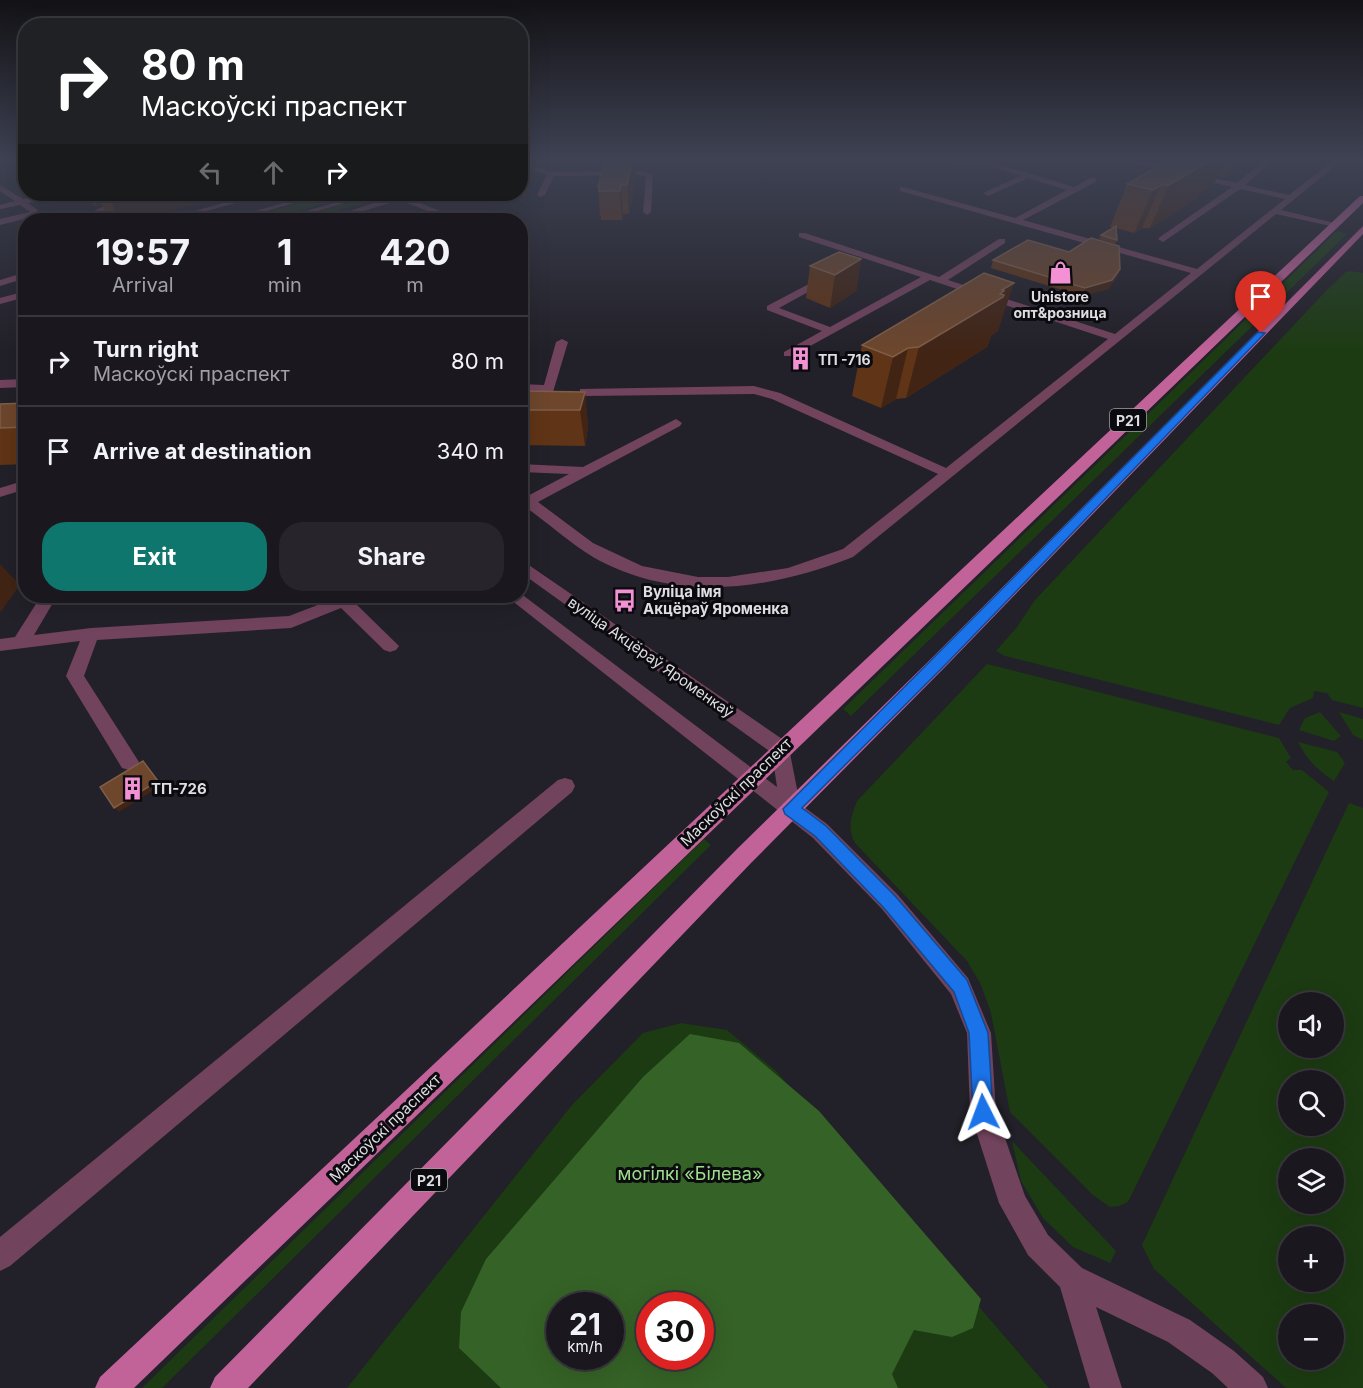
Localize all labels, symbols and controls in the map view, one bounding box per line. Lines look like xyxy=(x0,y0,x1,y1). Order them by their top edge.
text: 80 m xyxy=(141,39,245,90)
icon: right xyxy=(42,42,120,120)
text: Маскоўскі праспект xyxy=(141,90,407,123)
icon: left xyxy=(194,156,227,189)
icon: ahead xyxy=(257,156,290,189)
icon: right xyxy=(320,156,353,189)
text: 19:57 xyxy=(95,230,190,274)
text: 1 xyxy=(277,230,293,274)
text: 420 xyxy=(379,230,451,274)
shop icon: Unistore опт&розница xyxy=(1047,259,1073,285)
pin xyxy=(1235,271,1286,333)
text: Arrival xyxy=(112,273,174,297)
text: min xyxy=(268,273,302,297)
text: m xyxy=(406,273,424,297)
icon: arrive xyxy=(1244,280,1277,313)
place label: Unistore опт&розница xyxy=(1013,288,1107,321)
text: Turn right xyxy=(93,336,199,362)
icon: right xyxy=(42,345,75,378)
building icon: ТП -716 xyxy=(787,346,813,372)
text: 80 m xyxy=(451,348,504,374)
place label: ТП -716 xyxy=(818,351,871,368)
text: Маскоўскі праспект xyxy=(93,362,290,386)
road number: Р21 xyxy=(1110,409,1146,431)
icon: arrive xyxy=(42,435,75,468)
text: Arrive at destination xyxy=(93,438,312,464)
text: 340 m xyxy=(437,438,504,464)
button: Exit xyxy=(42,522,267,591)
button: Share xyxy=(279,522,504,591)
place label: Вуліца імя Акцёраў Яроменка xyxy=(643,582,789,618)
bus stop icon: Вуліца імя Акцёраў Яроменка xyxy=(612,587,638,613)
street label: вуліца Акцёраў Яроменкаў xyxy=(564,592,738,722)
street label: Маскоўскі праспект xyxy=(676,734,796,850)
building icon: ТП-726 xyxy=(120,775,146,801)
place label: ТП-726 xyxy=(151,779,207,798)
map controls xyxy=(1278,992,1344,1370)
button: sound xyxy=(1278,992,1344,1058)
street label: Маскоўскі праспект xyxy=(325,1070,445,1186)
button: search xyxy=(1278,1070,1344,1136)
position arrow xyxy=(951,1080,1015,1144)
button: layers xyxy=(1278,1148,1344,1214)
park label: могілкі «Білева» xyxy=(618,1163,762,1184)
road number: Р21 xyxy=(411,1169,447,1191)
button: + xyxy=(1278,1226,1344,1292)
speed limit sign: 30 xyxy=(636,1292,714,1370)
button: − xyxy=(1278,1304,1344,1370)
text: 21 xyxy=(569,1306,601,1342)
text: km/h xyxy=(567,1337,603,1356)

